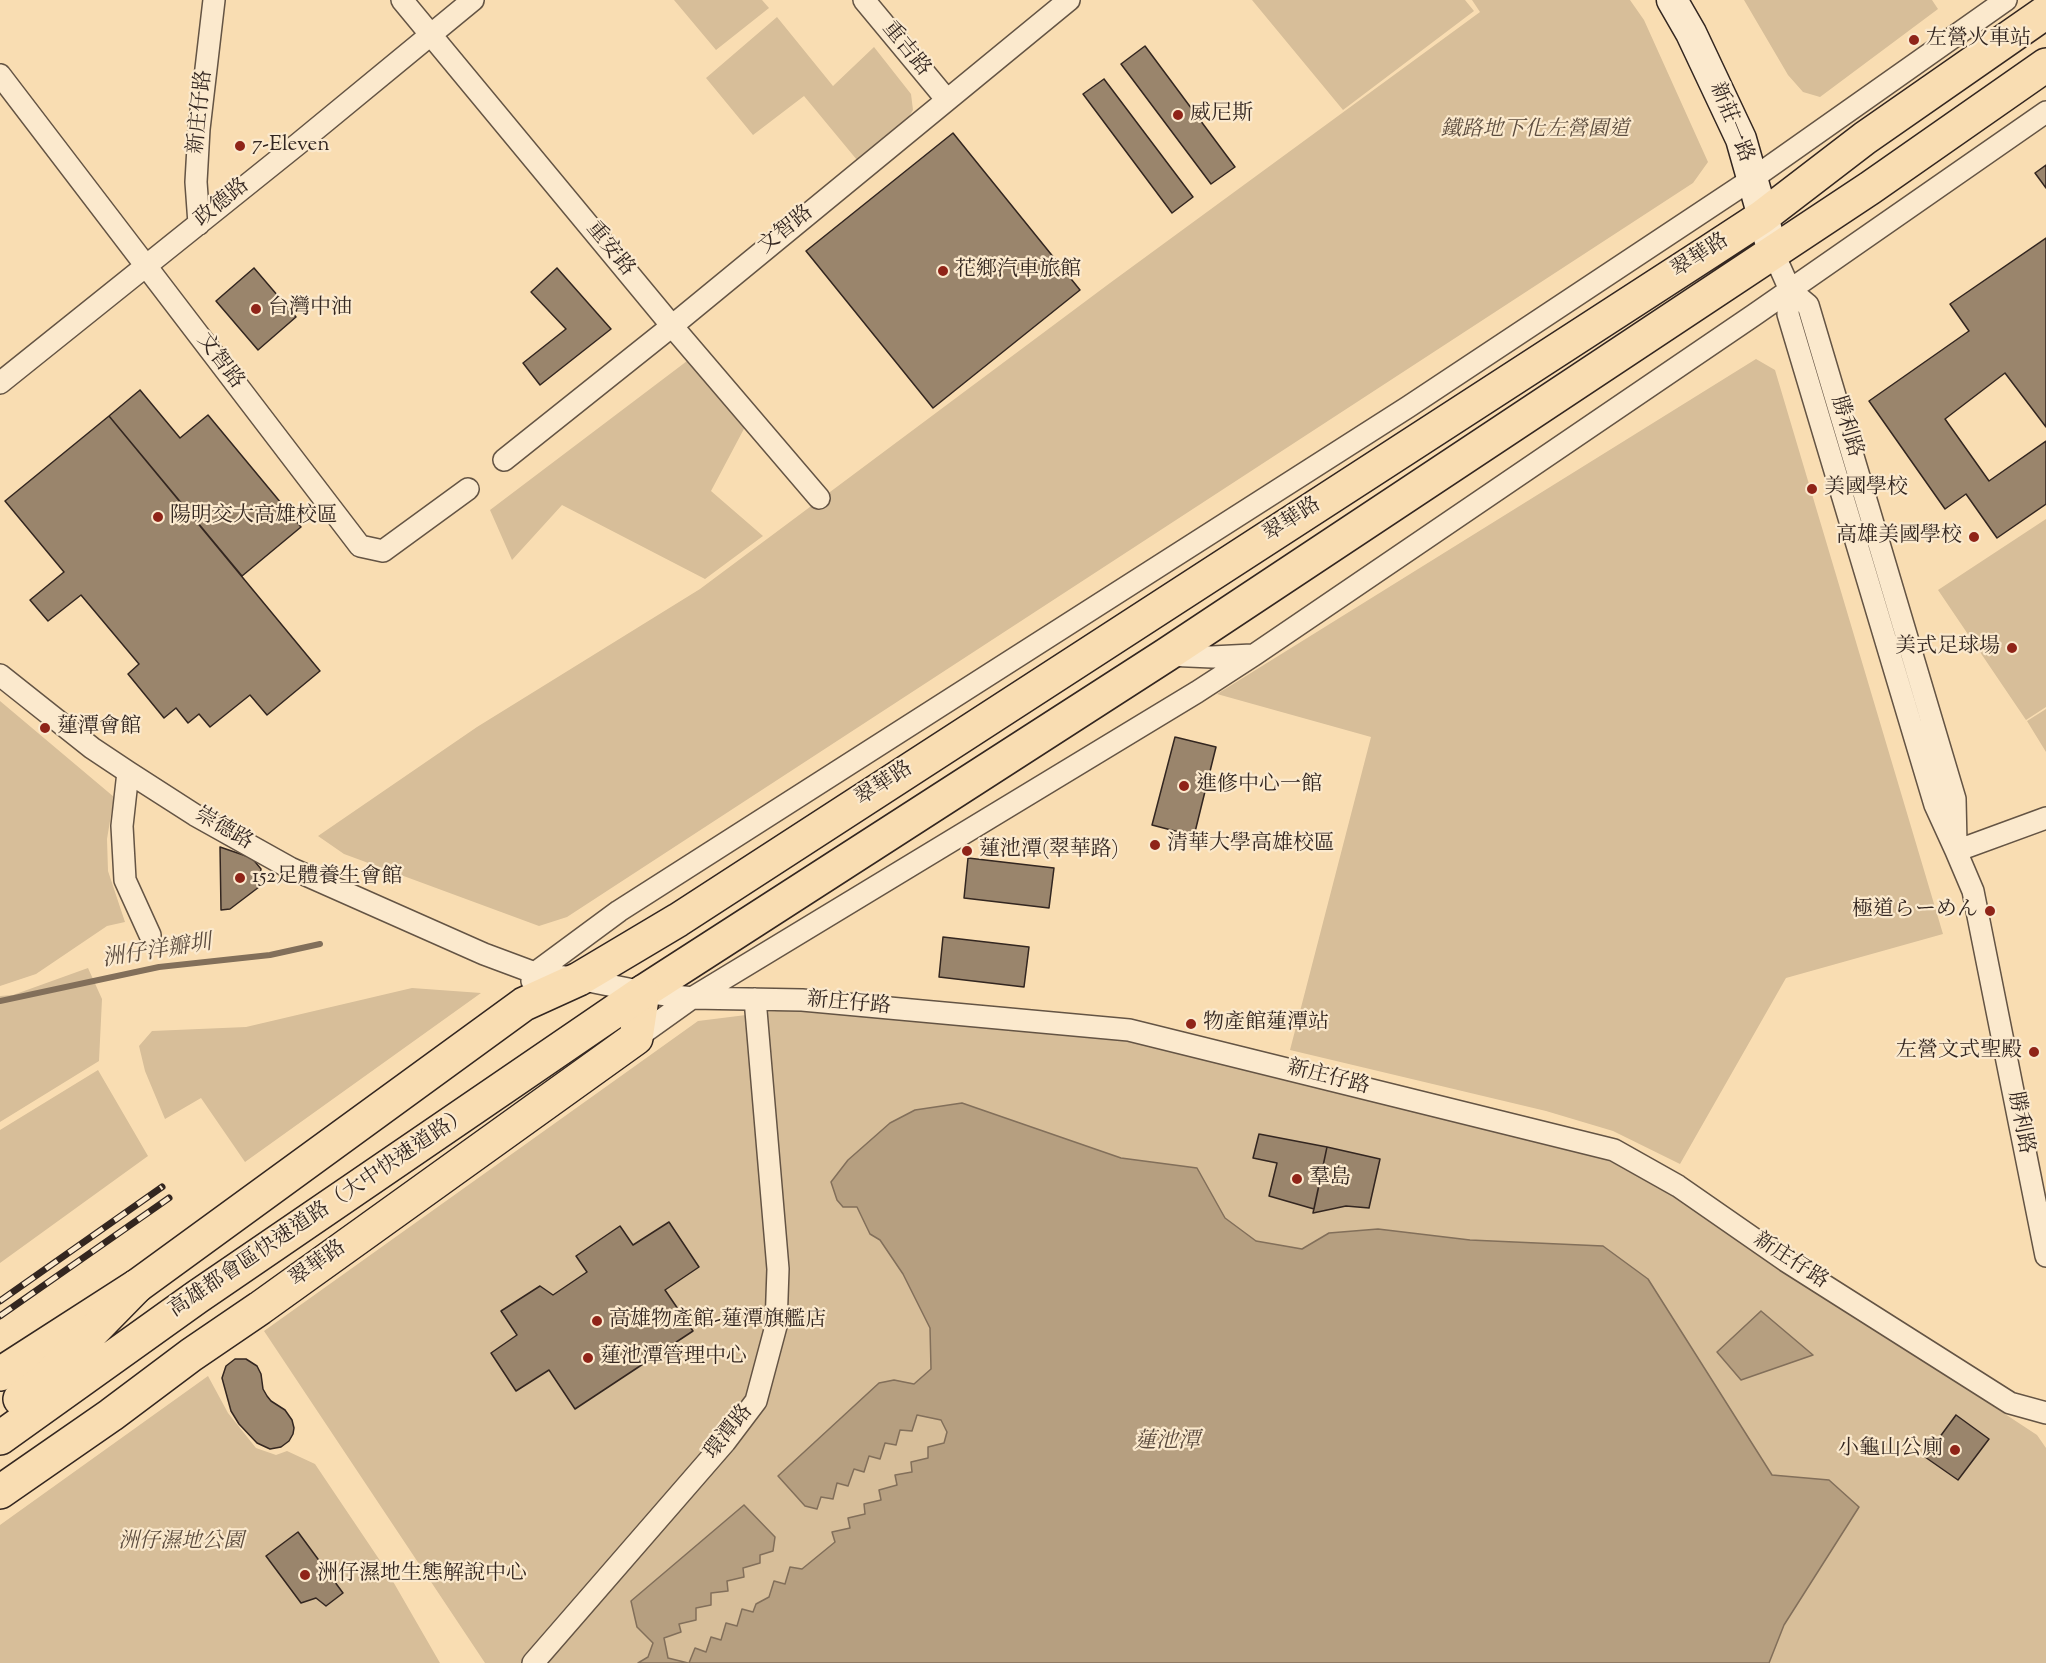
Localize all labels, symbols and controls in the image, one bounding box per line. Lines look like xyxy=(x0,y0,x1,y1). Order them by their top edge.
street label: 重吉路 xyxy=(875,18,935,82)
place label: 左營火車站 xyxy=(1926,27,2031,53)
marker: 左營火車站 xyxy=(1907,33,1921,47)
street label: 新庄仔路 xyxy=(185,69,219,155)
street label: 新莊一路 xyxy=(1703,79,1757,167)
place label: 威尼斯 xyxy=(1190,102,1253,128)
marker: 威尼斯 xyxy=(1171,108,1185,122)
park label: 鐵路地下化左營園道 xyxy=(1441,118,1629,144)
place label: 7-Eleven xyxy=(252,133,330,159)
marker: 7-Eleven xyxy=(233,139,247,153)
street label: 政德路 xyxy=(191,174,255,234)
street label: 文智路 xyxy=(755,201,819,261)
street label: 重安路 xyxy=(579,218,639,282)
street label: 翠華路 xyxy=(1668,229,1734,285)
place label: 花鄉汽車旅館 xyxy=(955,258,1081,284)
marker: 花鄉汽車旅館 xyxy=(936,264,950,278)
place label: 台灣中油 xyxy=(268,296,352,322)
marker: 台灣中油 xyxy=(249,302,263,316)
street label: 文智路 xyxy=(190,329,248,395)
street label: 勝利路 xyxy=(1824,393,1866,461)
place label: 美國學校 xyxy=(1824,476,1908,502)
marker: 美國學校 xyxy=(1805,482,1819,496)
street label: 翠華路 xyxy=(1260,493,1326,549)
place label: 陽明交大高雄校區 xyxy=(170,504,338,530)
marker: 陽明交大高雄校區 xyxy=(151,510,165,524)
place label: 高雄美國學校 xyxy=(1836,524,1962,550)
marker: 高雄美國學校 xyxy=(1967,530,1981,544)
place label: 美式足球場 xyxy=(1895,635,2000,661)
marker: 美式足球場 xyxy=(2005,641,2019,655)
place label: 蓮潭會館 xyxy=(57,715,141,741)
marker: 蓮潭會館 xyxy=(38,721,52,735)
street label: 翠華路 xyxy=(852,757,918,813)
place label: 進修中心一館 xyxy=(1196,773,1322,799)
marker: 進修中心一館 xyxy=(1177,779,1191,793)
street label: 崇德路 xyxy=(189,803,257,857)
place label: 清華大學高雄校區 xyxy=(1167,832,1335,858)
place label: 蓮池潭(翠華路) xyxy=(979,838,1119,864)
marker: 清華大學高雄校區 xyxy=(1148,838,1162,852)
marker: 蓮池潭(翠華路) xyxy=(960,844,974,858)
place label: 152足體養生會館 xyxy=(252,865,402,891)
marker: 152足體養生會館 xyxy=(233,871,247,885)
place label: 極道らーめん xyxy=(1852,898,1978,924)
marker: 極道らーめん xyxy=(1983,904,1997,918)
water label: 洲仔洋瓣圳 xyxy=(101,931,213,975)
street label: 新庄仔路 xyxy=(806,989,892,1021)
place label: 物產館蓮潭站 xyxy=(1203,1011,1329,1037)
marker: 物產館蓮潭站 xyxy=(1184,1017,1198,1031)
place label: 左營文式聖殿 xyxy=(1896,1039,2022,1065)
marker: 左營文式聖殿 xyxy=(2027,1045,2041,1059)
street label: 新庄仔路 xyxy=(1284,1057,1372,1101)
street label: 勝利路 xyxy=(2001,1090,2037,1156)
street label: 高雄都會區快速道路（大中快速道路） xyxy=(165,1104,475,1324)
place label: 羣島 xyxy=(1309,1166,1351,1192)
marker: 羣島 xyxy=(1290,1172,1304,1186)
street label: 新庄仔路 xyxy=(1748,1229,1832,1295)
street label: 翠華路 xyxy=(286,1236,352,1294)
place label: 高雄物產館-蓮潭旗艦店 xyxy=(609,1308,826,1334)
marker: 高雄物產館-蓮潭旗艦店 xyxy=(590,1314,604,1328)
place label: 蓮池潭管理中心 xyxy=(600,1345,747,1371)
marker: 蓮池潭管理中心 xyxy=(581,1351,595,1365)
street label: 環潭路 xyxy=(700,1401,760,1465)
water label: 蓮池潭 xyxy=(1134,1430,1200,1456)
place label: 小龜山公廁 xyxy=(1838,1437,1943,1463)
marker: 小龜山公廁 xyxy=(1948,1443,1962,1457)
park label: 洲仔濕地公園 xyxy=(118,1530,244,1556)
place label: 洲仔濕地生態解說中心 xyxy=(317,1562,527,1588)
marker: 洲仔濕地生態解說中心 xyxy=(298,1568,312,1582)

